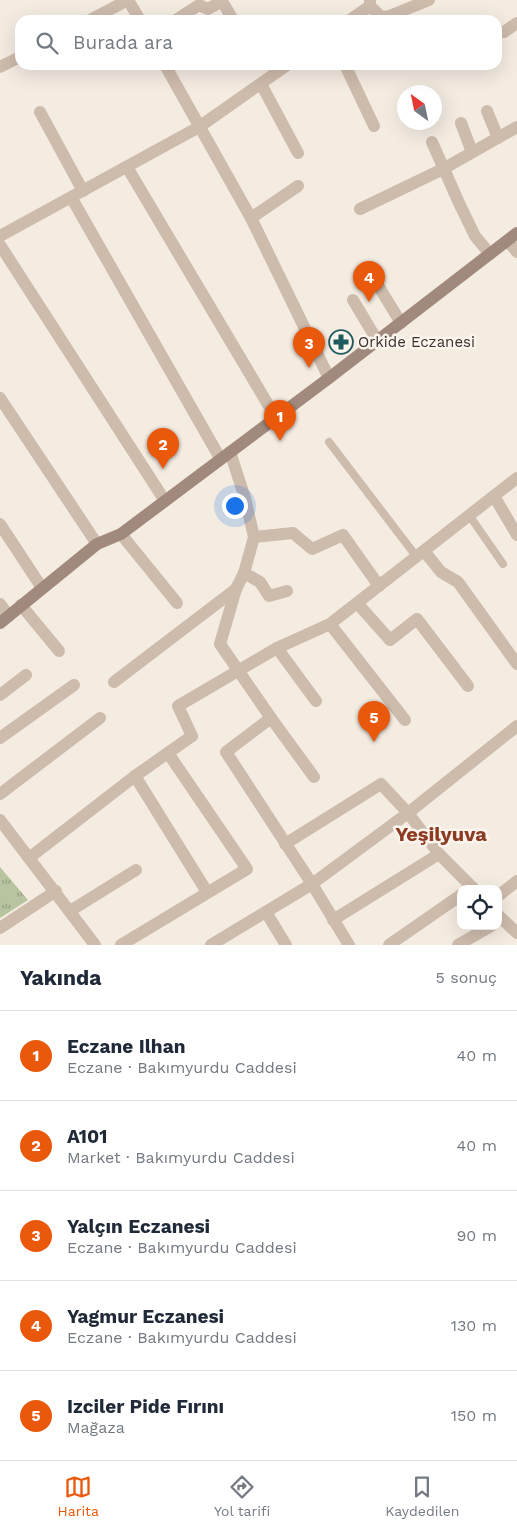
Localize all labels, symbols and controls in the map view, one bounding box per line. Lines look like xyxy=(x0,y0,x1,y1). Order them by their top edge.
search box xyxy=(15,15,502,70)
icon: search xyxy=(33,29,61,57)
text: Burada ara xyxy=(73,31,173,54)
north arrow xyxy=(397,85,442,130)
pin: 4 xyxy=(353,261,385,302)
pin: 3 xyxy=(293,327,325,368)
pharmacy icon: Orkide Eczanesi xyxy=(328,329,354,355)
place label: Orkide Eczanesi xyxy=(358,333,475,351)
pin: 1 xyxy=(264,400,296,441)
pin: 2 xyxy=(147,428,179,469)
your location xyxy=(222,493,248,519)
pin: 5 xyxy=(358,701,390,742)
district label: Yeşilyuva xyxy=(395,822,487,846)
map controls xyxy=(457,885,502,930)
button: locate xyxy=(457,885,502,930)
text: Yakında xyxy=(20,965,101,990)
text: 5 sonuç xyxy=(435,968,497,987)
text: Eczane Ilhan xyxy=(67,1035,185,1058)
text: 1 xyxy=(33,1046,39,1065)
text: 40 m xyxy=(457,1046,497,1065)
text: Eczane · Bakımyurdu Caddesi xyxy=(67,1058,297,1077)
text: A101 xyxy=(67,1125,107,1148)
text: 2 xyxy=(31,1136,41,1155)
text: 40 m xyxy=(457,1136,497,1155)
text: Market · Bakımyurdu Caddesi xyxy=(67,1148,295,1167)
text: Yalçın Eczanesi xyxy=(67,1215,210,1238)
text: 3 xyxy=(31,1226,41,1245)
text: 90 m xyxy=(456,1226,497,1245)
text: Eczane · Bakımyurdu Caddesi xyxy=(67,1238,297,1257)
text: Yagmur Eczanesi xyxy=(67,1305,224,1328)
text: 4 xyxy=(31,1316,41,1335)
text: 130 m xyxy=(451,1316,497,1335)
text: Eczane · Bakımyurdu Caddesi xyxy=(67,1328,297,1347)
text: Izciler Pide Fırını xyxy=(67,1395,224,1418)
text: 5 xyxy=(31,1406,41,1425)
text: 150 m xyxy=(451,1406,497,1425)
text: Mağaza xyxy=(67,1418,125,1437)
tab: Harita xyxy=(58,1473,99,1519)
tab: Yol tarifi xyxy=(214,1473,270,1519)
tab: Kaydedilen xyxy=(385,1473,459,1519)

